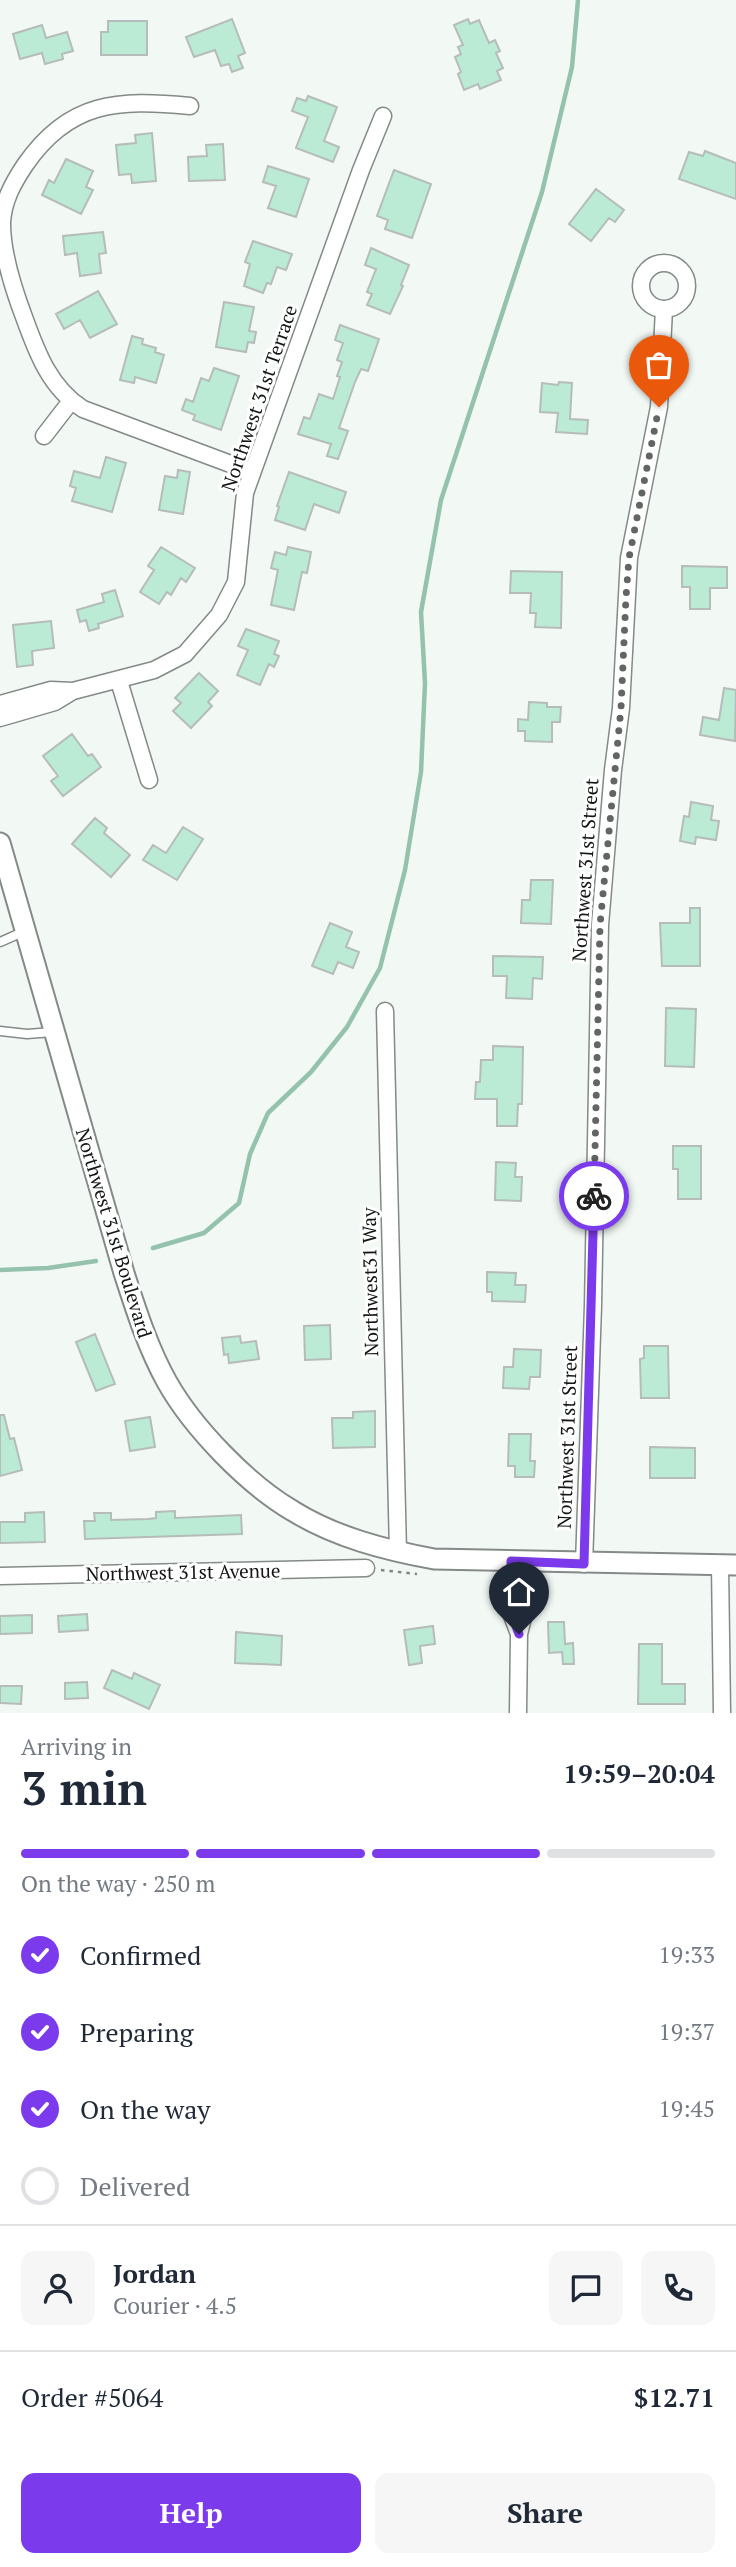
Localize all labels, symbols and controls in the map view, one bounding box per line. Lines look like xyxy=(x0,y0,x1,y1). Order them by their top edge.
street label: Northwest 31st Terrace xyxy=(215,301,302,494)
pin xyxy=(629,335,689,407)
icon: bag xyxy=(640,346,678,384)
street label: Northwest 31st Street xyxy=(566,777,603,963)
street label: Northwest 31st Boulevard xyxy=(71,1125,158,1341)
courier xyxy=(559,1161,629,1231)
icon: bike xyxy=(575,1177,613,1215)
street label: Northwest31 Way xyxy=(356,1207,383,1357)
street label: Northwest 31st Street xyxy=(551,1345,582,1529)
street label: Northwest 31st Avenue xyxy=(85,1557,281,1586)
pin xyxy=(489,1562,549,1634)
icon: home xyxy=(500,1573,538,1611)
text: Arriving in xyxy=(21,1731,132,1762)
text: 19:59–20:04 xyxy=(563,1756,715,1790)
text: 3 min xyxy=(21,1757,147,1818)
text: On the way · 250 m xyxy=(21,1868,215,1899)
icon: check xyxy=(21,1936,59,1974)
text: Confirmed xyxy=(80,1938,201,1972)
text: 19:33 xyxy=(658,1939,715,1970)
icon: check xyxy=(21,2013,59,2051)
text: Preparing xyxy=(80,2015,193,2049)
text: 19:37 xyxy=(658,2016,715,2047)
icon: check xyxy=(21,2090,59,2128)
text: On the way xyxy=(80,2092,211,2126)
text: 19:45 xyxy=(658,2093,715,2124)
text: Delivered xyxy=(80,2169,190,2203)
button: person xyxy=(21,2251,95,2325)
button: chat xyxy=(549,2251,623,2325)
button: phone xyxy=(641,2251,715,2325)
text: Jordan xyxy=(113,2256,196,2290)
text: Courier · 4.5 xyxy=(113,2290,237,2321)
text: Order #5064 xyxy=(21,2380,163,2414)
text: $12.71 xyxy=(634,2380,715,2414)
button: Help xyxy=(21,2473,361,2553)
button: Share xyxy=(375,2473,715,2553)

